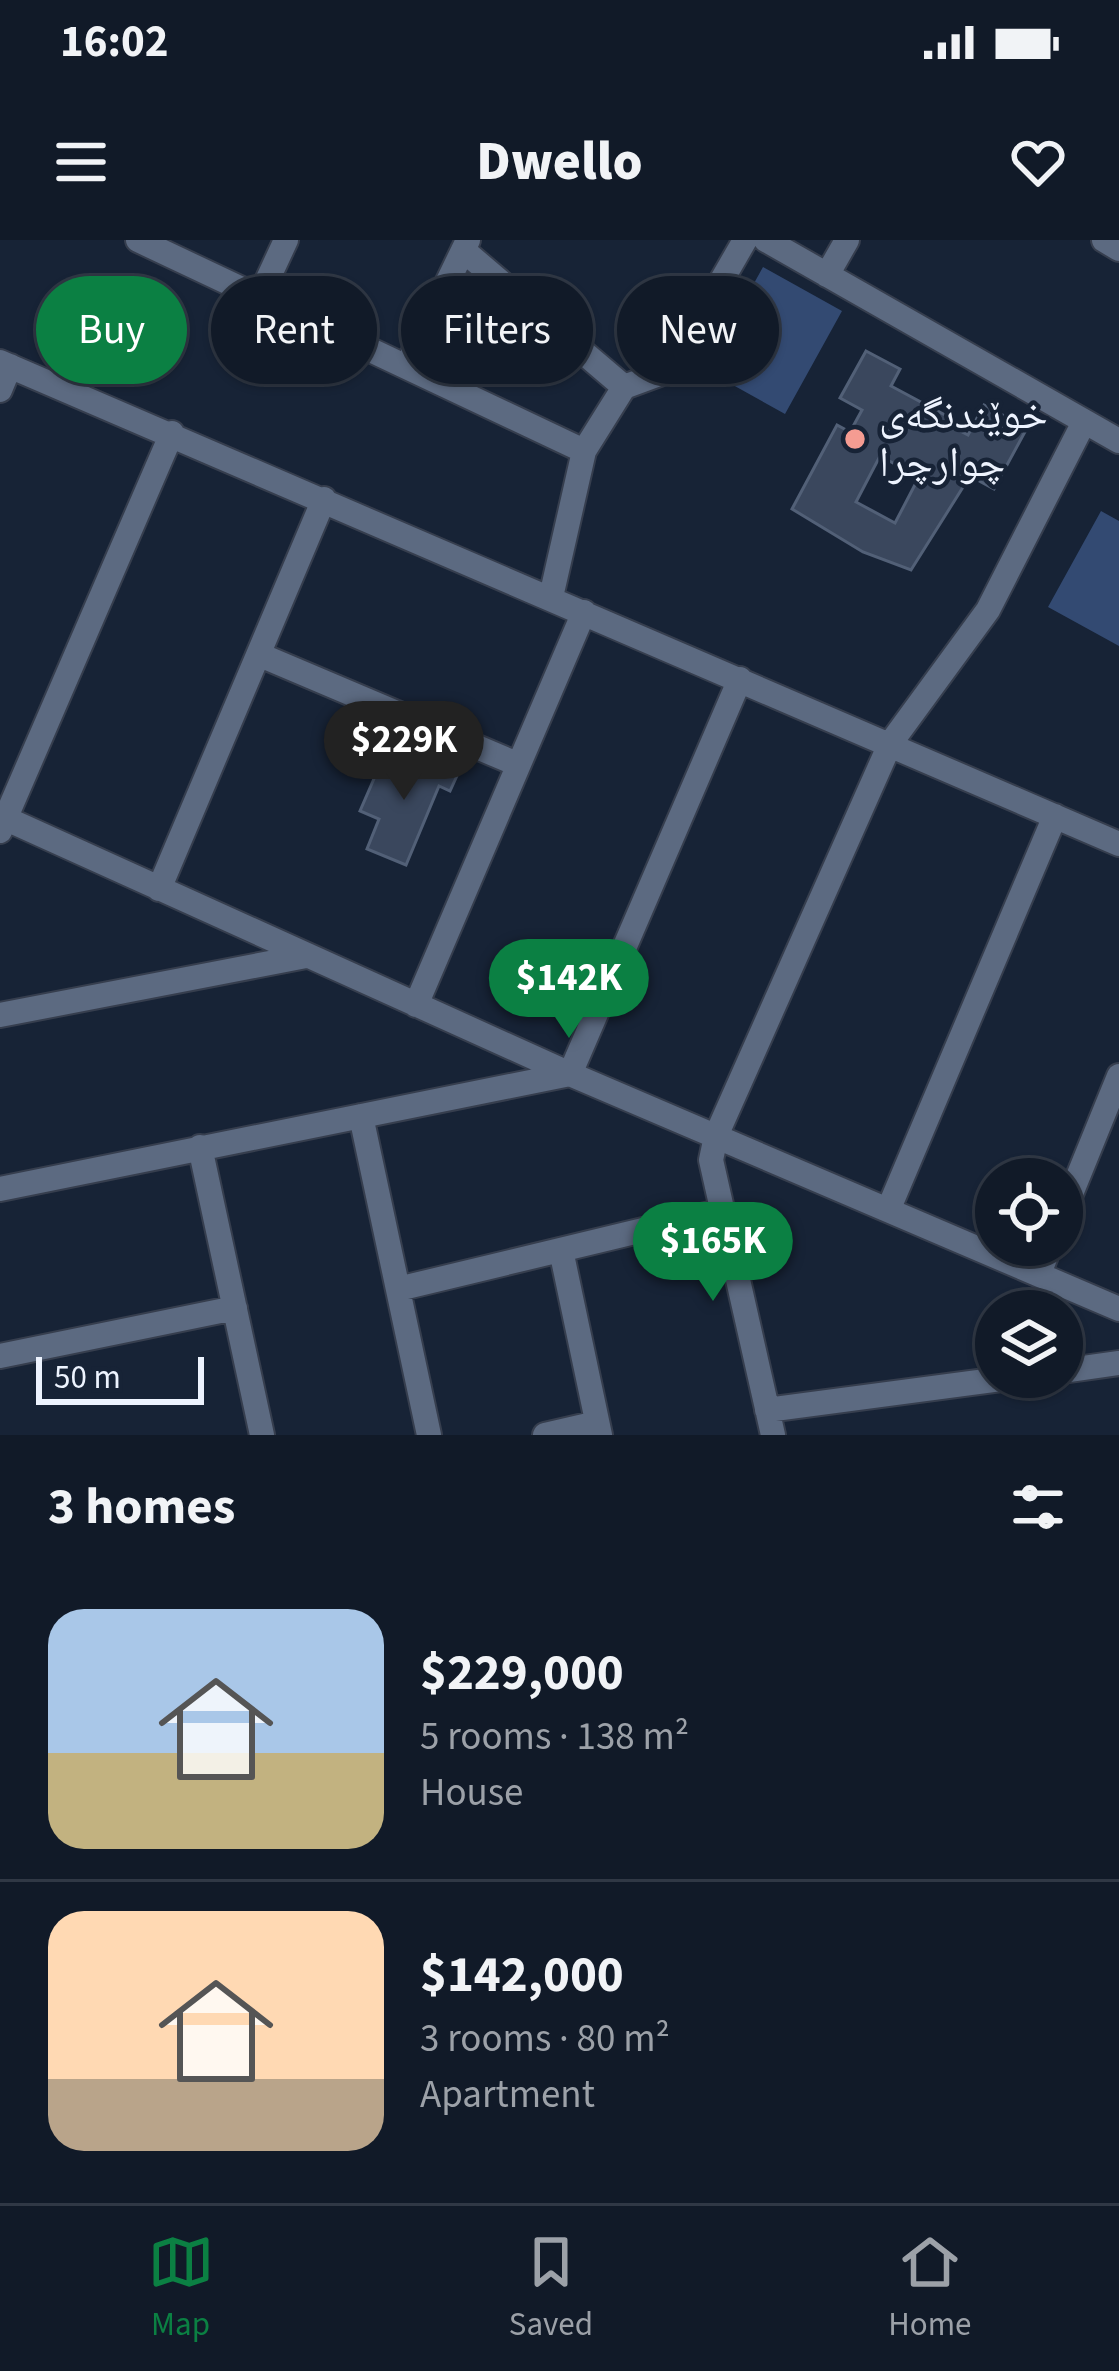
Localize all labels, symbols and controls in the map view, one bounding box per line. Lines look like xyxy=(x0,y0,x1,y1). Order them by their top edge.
text: 16:02 xyxy=(60,10,169,74)
text: Dwello xyxy=(476,124,643,201)
icon: menu xyxy=(48,129,114,195)
icon: heart xyxy=(1005,129,1071,195)
chip: Buy xyxy=(36,276,187,384)
chip: Rent xyxy=(211,276,377,384)
chip: Filters xyxy=(401,276,593,384)
chip: New xyxy=(617,276,779,384)
place label: خوێندنگەی چوارچرا xyxy=(879,385,1048,493)
marker: خوێندنگەی چوارچرا xyxy=(842,426,868,452)
pin: $229K xyxy=(320,701,488,803)
text: $229K xyxy=(351,712,457,768)
pin: $142K xyxy=(485,939,653,1041)
text: $142K xyxy=(516,950,622,1006)
map controls xyxy=(975,1158,1083,1398)
button: locate xyxy=(975,1158,1083,1266)
pin: $165K xyxy=(629,1202,797,1304)
text: $165K xyxy=(660,1213,766,1269)
button: layers xyxy=(975,1290,1083,1398)
scale bar xyxy=(36,1351,204,1404)
text: 50 m xyxy=(54,1354,121,1401)
text: 3 homes xyxy=(48,1471,235,1543)
icon: filters xyxy=(1005,1474,1071,1540)
text: $229,000 xyxy=(420,1637,624,1709)
icon: home xyxy=(144,1657,288,1801)
text: 5 rooms · 138 m² xyxy=(420,1709,689,1765)
text: House xyxy=(420,1765,523,1821)
text: $142,000 xyxy=(420,1939,624,2011)
icon: home xyxy=(144,1959,288,2103)
text: 3 rooms · 80 m² xyxy=(420,2011,670,2067)
text: Apartment xyxy=(420,2067,595,2123)
tab: Map xyxy=(148,2229,214,2348)
tab: Saved xyxy=(509,2229,593,2348)
tab: Home xyxy=(888,2229,971,2348)

